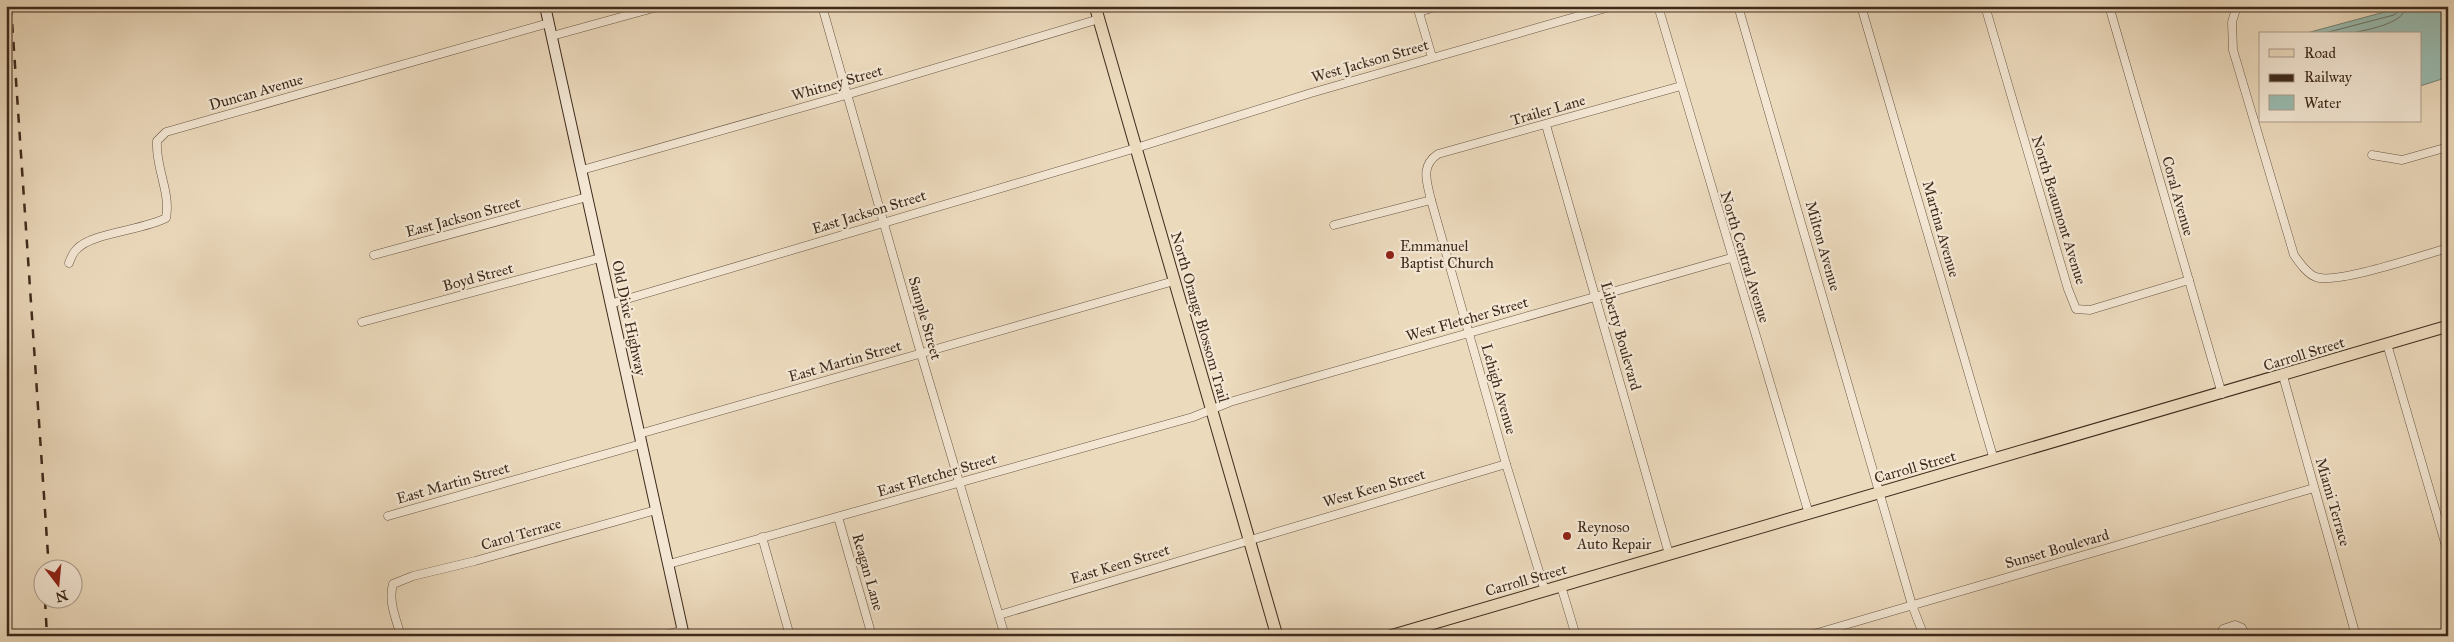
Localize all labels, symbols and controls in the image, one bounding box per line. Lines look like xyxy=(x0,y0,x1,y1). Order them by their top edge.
legend xyxy=(2259,32,2422,122)
street label: West Jackson Street xyxy=(1309,35,1432,87)
text: Road xyxy=(2304,44,2336,62)
street label: Whitney Street xyxy=(789,61,885,105)
text: Railway xyxy=(2304,68,2353,86)
street label: Duncan Avenue xyxy=(207,70,305,114)
street label: Trailer Lane xyxy=(1509,91,1587,129)
text: Water xyxy=(2304,94,2341,112)
street label: North Beaumont Avenue xyxy=(2028,133,2090,287)
street label: Coral Avenue xyxy=(2158,154,2198,238)
street label: Martina Avenue xyxy=(1919,179,1963,279)
street label: East Jackson Street xyxy=(810,186,929,239)
street label: North Central Avenue xyxy=(1716,189,1774,325)
street label: East Jackson Street xyxy=(404,193,523,242)
street label: Milton Avenue xyxy=(1802,199,1844,293)
street label: North Orange Blossom Trail xyxy=(1167,230,1233,405)
place label: Emmanuel Baptist Church xyxy=(1400,237,1495,272)
marker: Emmanuel Baptist Church xyxy=(1384,249,1396,261)
street label: Boyd Street xyxy=(441,259,516,295)
street label: Old Dixie Highway xyxy=(608,259,650,378)
street label: Sample Street xyxy=(905,274,946,362)
street label: Liberty Boulevard xyxy=(1597,280,1645,393)
street label: West Fletcher Street xyxy=(1404,293,1531,345)
street label: Carroll Street xyxy=(2261,333,2347,375)
street label: East Martin Street xyxy=(786,336,904,386)
street label: Lehigh Avenue xyxy=(1477,342,1521,436)
street label: Carroll Street xyxy=(1872,447,1958,487)
street label: East Fletcher Street xyxy=(875,449,999,501)
street label: Miami Terrace xyxy=(2312,456,2354,548)
street label: East Martin Street xyxy=(394,458,512,508)
street label: West Keen Street xyxy=(1321,465,1428,511)
street label: Carol Terrace xyxy=(479,514,563,554)
place label: Reynoso Auto Repair xyxy=(1576,518,1652,553)
street label: Sunset Boulevard xyxy=(2003,525,2112,572)
marker: Reynoso Auto Repair xyxy=(1561,530,1573,542)
street label: Reagan Lane xyxy=(848,531,888,613)
street label: East Keen Street xyxy=(1068,540,1172,588)
north arrow xyxy=(32,560,82,610)
street label: Carroll Street xyxy=(1483,560,1569,600)
text: N xyxy=(53,586,69,606)

